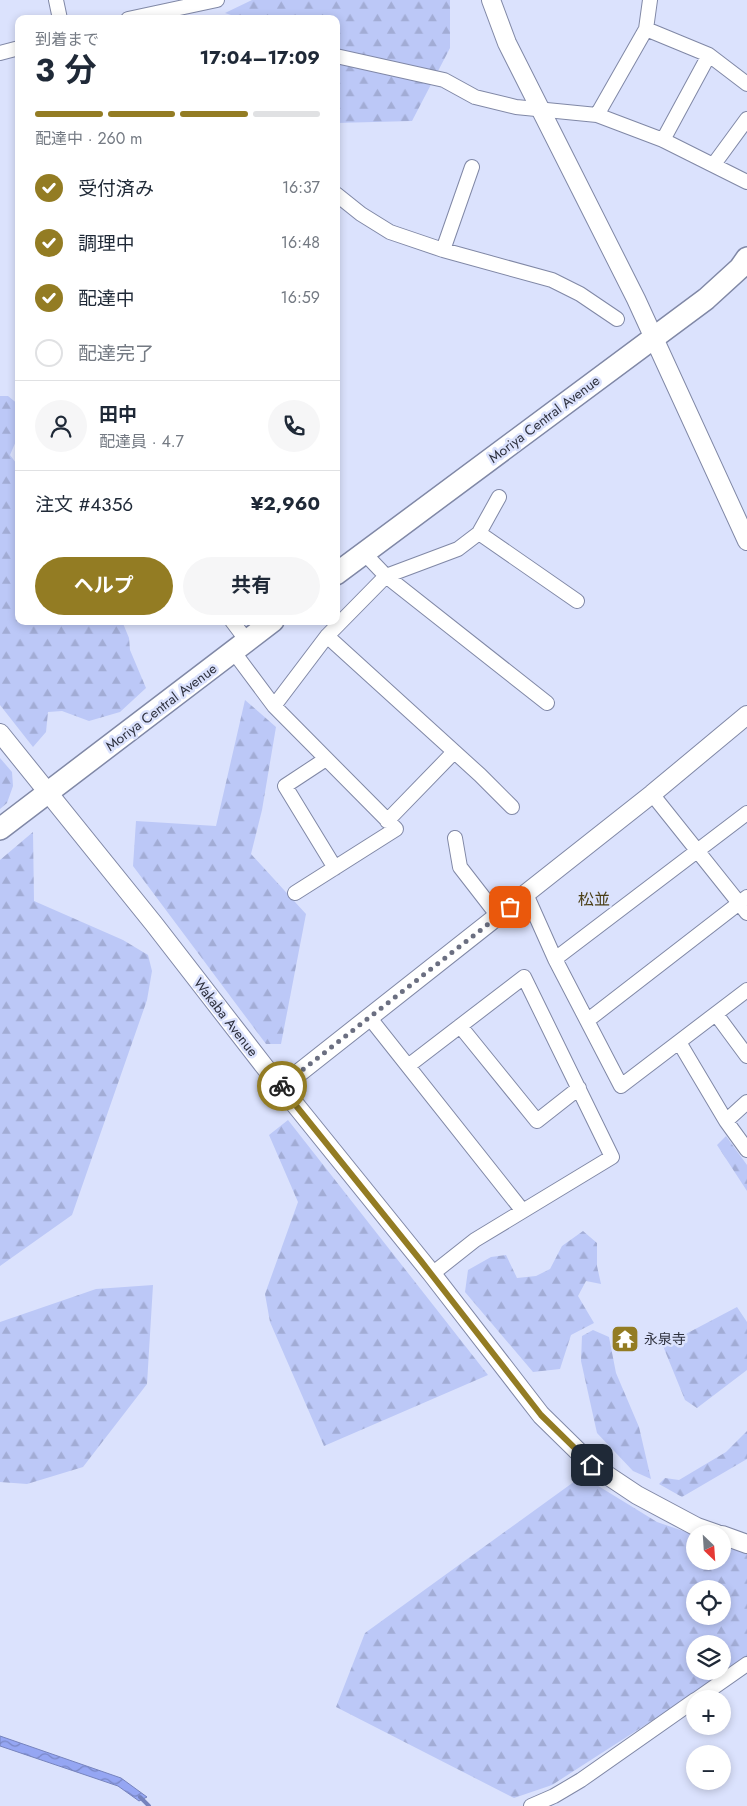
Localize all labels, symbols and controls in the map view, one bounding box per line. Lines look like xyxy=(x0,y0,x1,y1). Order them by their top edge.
text: 到着まで xyxy=(35,28,99,51)
text: 17:04–17:09 xyxy=(199,44,320,71)
text: 3 分 xyxy=(35,47,96,93)
text: 配達中 · 260 m xyxy=(35,127,143,150)
icon: check xyxy=(35,174,63,202)
text: 受付済み xyxy=(78,175,154,202)
text: 16:37 xyxy=(282,176,320,199)
icon: check xyxy=(35,229,63,257)
text: 調理中 xyxy=(78,230,135,257)
text: 16:48 xyxy=(281,231,320,254)
icon: check xyxy=(35,284,63,312)
text: 配達中 xyxy=(78,285,135,312)
text: 16:59 xyxy=(281,286,320,309)
text: 配達完了 xyxy=(78,340,154,367)
street label: Moriya Central Avenue xyxy=(484,371,604,467)
button: person xyxy=(35,400,87,452)
button: phone xyxy=(268,400,320,452)
text: 田中 xyxy=(99,401,137,428)
text: 配達員 · 4.7 xyxy=(99,430,184,453)
text: ¥2,960 xyxy=(251,490,320,517)
text: 注文 #4356 xyxy=(35,491,133,518)
button: ヘルプ xyxy=(35,557,173,615)
button: 共有 xyxy=(183,557,320,615)
street label: Moriya Central Avenue xyxy=(101,659,221,755)
pin xyxy=(489,886,531,928)
district label: 松並 xyxy=(578,888,610,911)
icon: bag xyxy=(496,893,524,921)
street label: Wakaba Avenue xyxy=(189,974,263,1060)
courier xyxy=(257,1061,307,1111)
icon: bike xyxy=(268,1072,296,1100)
temple icon: 永泉寺 xyxy=(610,1324,640,1354)
place label: 永泉寺 xyxy=(644,1329,686,1349)
pin xyxy=(571,1444,613,1486)
icon: home xyxy=(578,1451,606,1479)
north arrow xyxy=(686,1525,731,1570)
map controls xyxy=(686,1525,731,1790)
button: locate xyxy=(686,1580,731,1625)
button: layers xyxy=(686,1635,731,1680)
button: + xyxy=(686,1690,731,1735)
button: − xyxy=(686,1745,731,1790)

